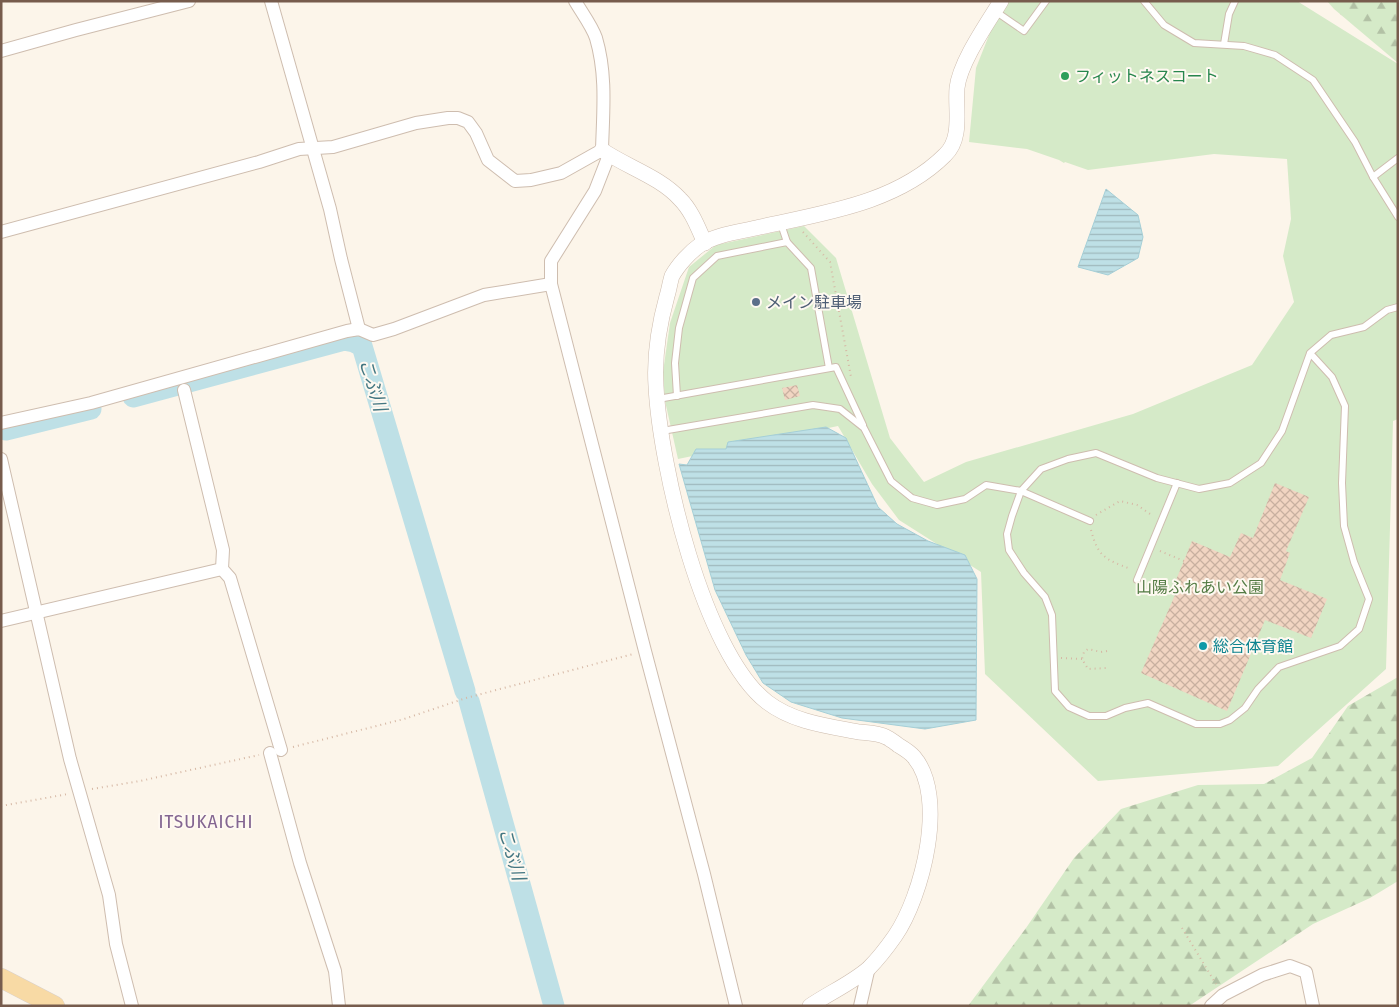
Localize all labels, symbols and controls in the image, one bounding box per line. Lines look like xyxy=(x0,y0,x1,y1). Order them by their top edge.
place label: フィットネスコート xyxy=(1075,67,1219,86)
marker: フィットネスコート xyxy=(1059,70,1071,82)
place label: メイン駐車場 xyxy=(766,293,862,312)
marker: メイン駐車場 xyxy=(750,296,762,308)
water label: こぶ川 xyxy=(355,356,392,416)
park label: 山陽ふれあい公園 xyxy=(1136,578,1264,597)
place label: 総合体育館 xyxy=(1213,637,1293,656)
marker: 総合体育館 xyxy=(1197,640,1209,652)
district label: ITSUKAICHI xyxy=(158,810,254,833)
water label: こぶ川 xyxy=(494,825,531,885)

